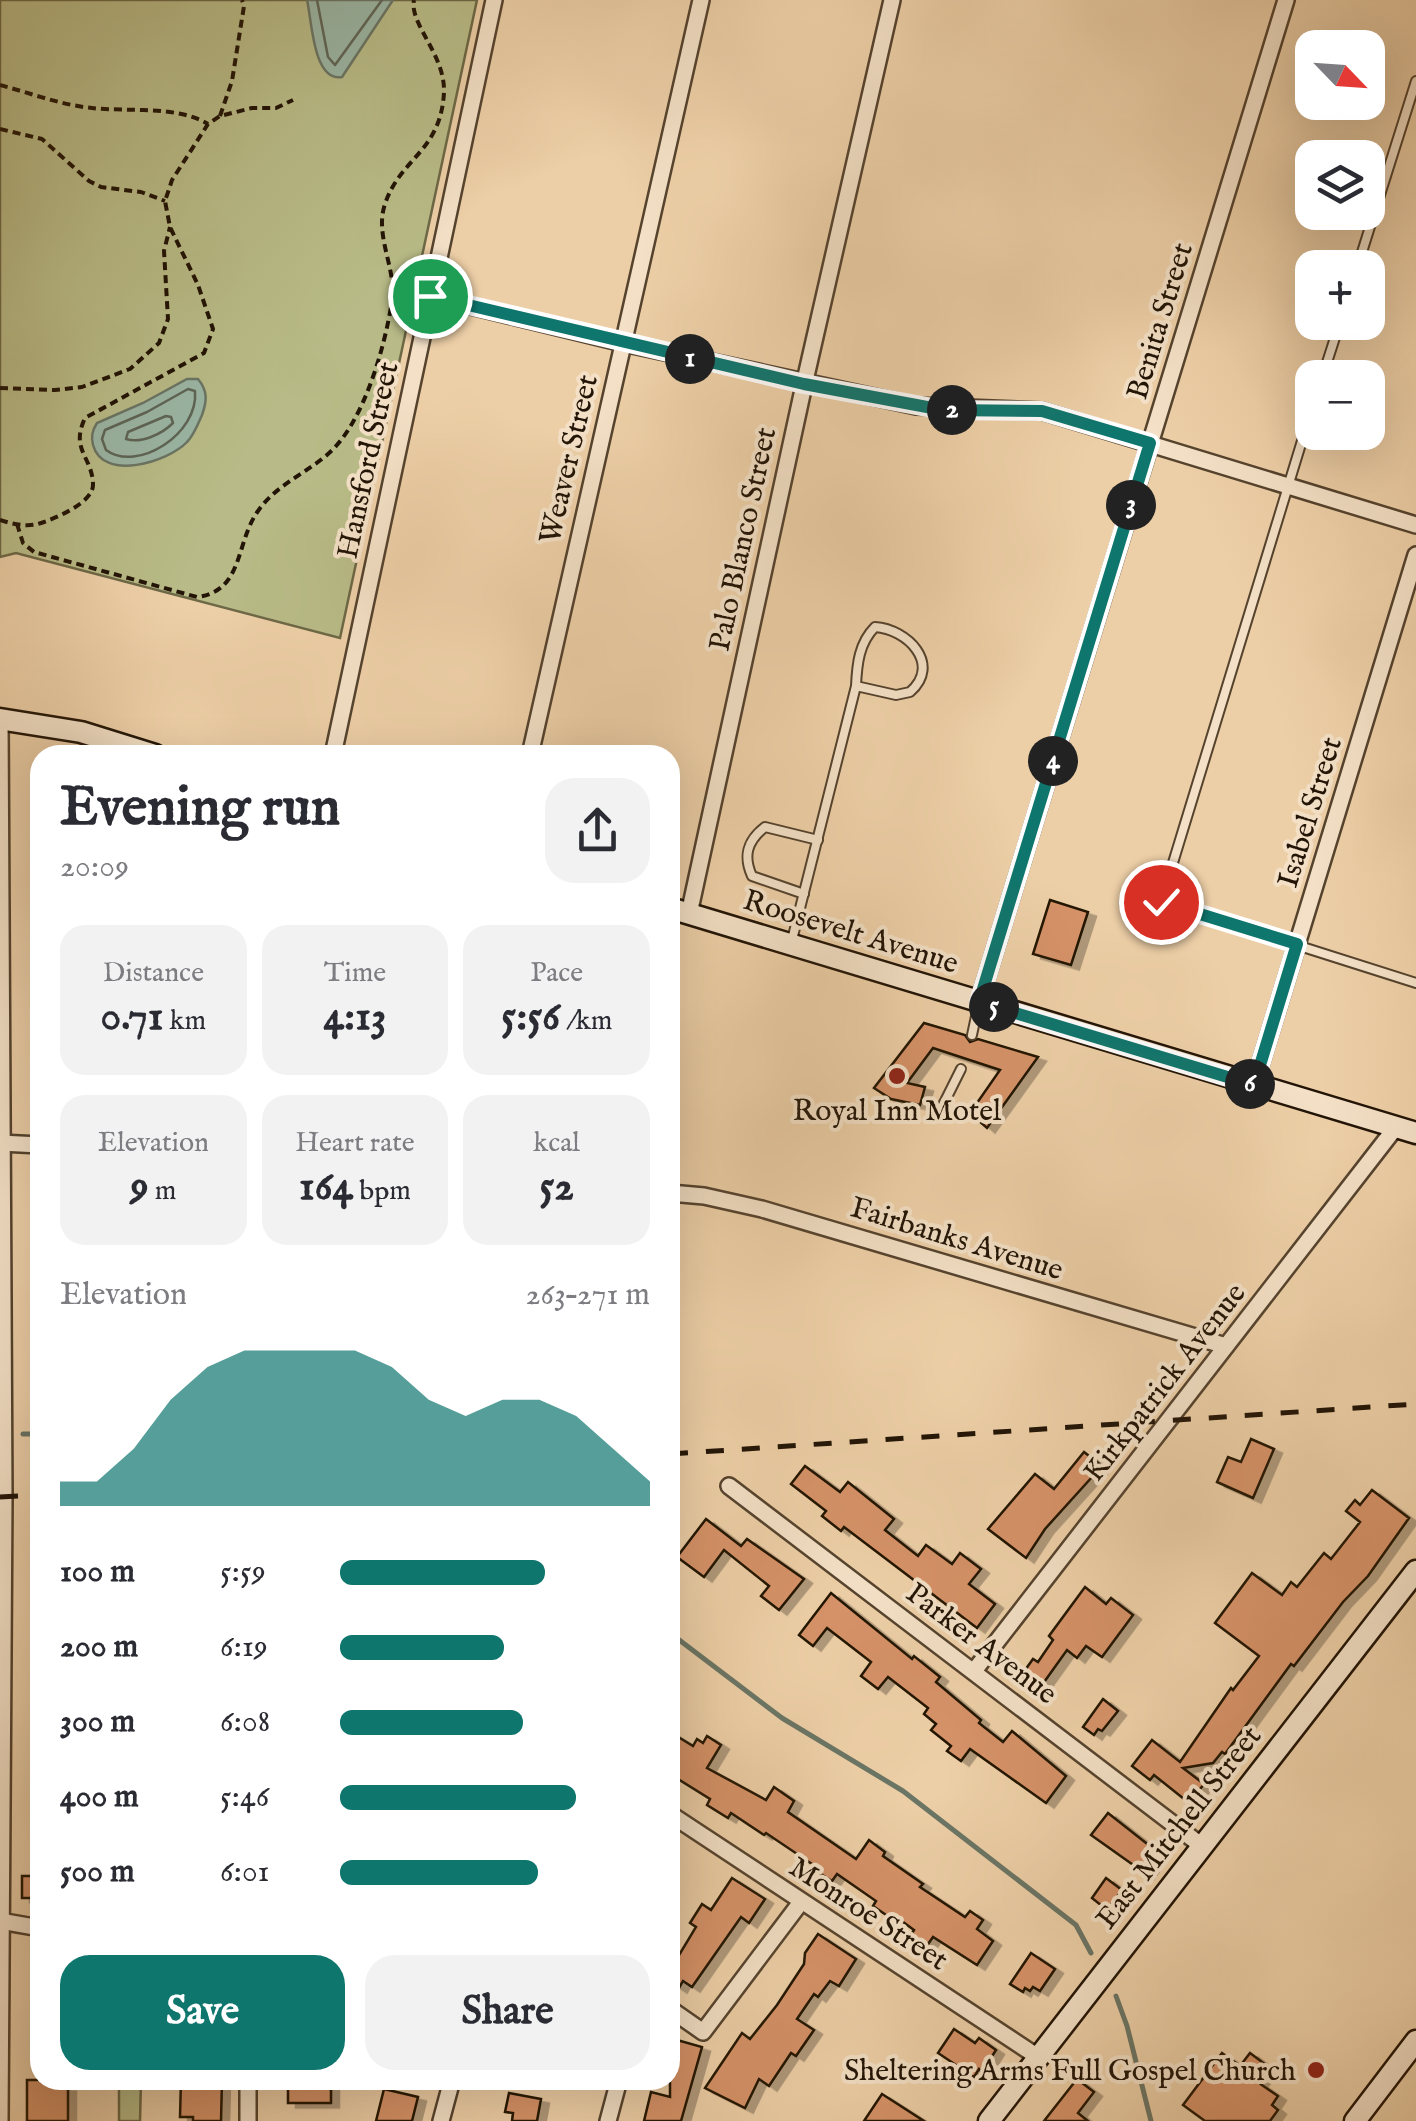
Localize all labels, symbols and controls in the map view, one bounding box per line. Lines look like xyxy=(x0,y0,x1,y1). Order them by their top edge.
north arrow xyxy=(1295,30,1385,120)
map controls xyxy=(1295,30,1385,450)
button: layers xyxy=(1295,140,1385,230)
street label: Benita Street xyxy=(1119,239,1203,405)
button: + xyxy=(1295,250,1385,340)
pin xyxy=(388,254,473,339)
icon: arrive xyxy=(403,269,458,324)
pin: 1 xyxy=(665,334,715,384)
text: 1 xyxy=(685,341,695,376)
street label: Hansford Street xyxy=(330,359,408,562)
button: − xyxy=(1295,360,1385,450)
street label: Weaver Street xyxy=(532,371,608,548)
pin: 2 xyxy=(927,385,977,435)
text: 2 xyxy=(945,392,959,427)
street label: Palo Blanco Street xyxy=(702,424,786,655)
pin: 3 xyxy=(1106,480,1156,530)
text: 3 xyxy=(1126,487,1136,522)
street label: Isabel Street xyxy=(1270,733,1352,893)
pin: 4 xyxy=(1028,736,1078,786)
text: 4 xyxy=(1046,743,1060,778)
text: Evening run xyxy=(60,774,340,844)
button: share xyxy=(545,778,650,883)
text: 20:09 xyxy=(60,847,129,888)
pin xyxy=(1119,860,1204,945)
icon: check xyxy=(1134,875,1189,930)
street label: Roosevelt Avenue xyxy=(738,882,963,984)
text: Distance xyxy=(103,956,204,991)
text: Time xyxy=(324,956,386,991)
text: Pace xyxy=(530,956,583,991)
pin: 5 xyxy=(969,982,1019,1032)
text: 5 xyxy=(989,989,999,1024)
text: 0.71 xyxy=(101,991,163,1044)
text: 4:13 xyxy=(323,991,386,1044)
text: 5:56 xyxy=(501,991,560,1044)
text: km xyxy=(163,1004,206,1039)
text: /km xyxy=(560,1004,612,1039)
pin: 6 xyxy=(1225,1059,1275,1109)
marker: Royal Inn Motel xyxy=(886,1065,908,1087)
text: 6 xyxy=(1244,1066,1256,1101)
place label: Royal Inn Motel xyxy=(793,1093,1002,1131)
text: Elevation xyxy=(98,1126,209,1161)
text: Heart rate xyxy=(295,1126,415,1161)
text: kcal xyxy=(533,1126,580,1161)
text: 9 xyxy=(130,1161,149,1214)
text: 164 xyxy=(299,1161,353,1214)
text: 52 xyxy=(539,1161,574,1214)
text: m xyxy=(149,1174,176,1209)
text: bpm xyxy=(353,1174,411,1209)
street label: Fairbanks Avenue xyxy=(845,1190,1067,1290)
text: Elevation xyxy=(60,1275,187,1316)
text: 263–271 m xyxy=(526,1275,650,1316)
street label: Kirkpatrick Avenue xyxy=(1076,1276,1255,1490)
text: 100 m xyxy=(60,1552,135,1593)
text: 5:59 xyxy=(220,1552,266,1593)
street label: Parker Avenue xyxy=(898,1575,1064,1714)
text: 200 m xyxy=(60,1627,138,1668)
text: 6:19 xyxy=(220,1627,268,1668)
text: 300 m xyxy=(60,1702,135,1743)
text: 6:08 xyxy=(220,1702,270,1743)
street label: East Mitchell Street xyxy=(1088,1719,1271,1938)
text: 400 m xyxy=(60,1777,139,1818)
text: 5:46 xyxy=(220,1777,269,1818)
street label: Monroe Street xyxy=(781,1849,955,1980)
text: 500 m xyxy=(60,1852,135,1893)
text: 6:01 xyxy=(220,1852,269,1893)
button: Save xyxy=(60,1955,345,2070)
button: Share xyxy=(365,1955,650,2070)
place label: Sheltering Arms Full Gospel Church xyxy=(844,2053,1296,2091)
marker: Sheltering Arms Full Gospel Church xyxy=(1305,2059,1327,2081)

